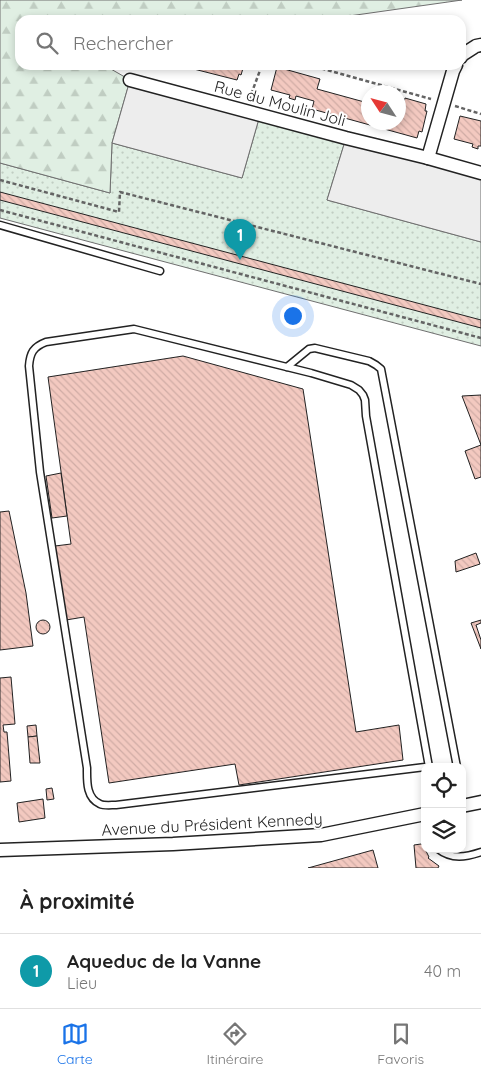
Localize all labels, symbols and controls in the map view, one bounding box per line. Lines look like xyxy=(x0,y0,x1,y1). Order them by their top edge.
search box xyxy=(15,15,466,70)
icon: search xyxy=(33,29,61,57)
text: Rechercher xyxy=(73,31,173,55)
street label: Rue du Moulin Joli xyxy=(212,76,348,130)
north arrow xyxy=(361,85,406,130)
pin: 1 xyxy=(224,219,256,260)
your location xyxy=(280,303,306,329)
map controls xyxy=(421,763,466,853)
button: locate xyxy=(421,763,466,808)
street label: Avenue du Président Kennedy xyxy=(101,808,323,840)
button: layers xyxy=(421,808,466,853)
text: À proximité xyxy=(20,888,135,914)
text: Aqueduc de la Vanne xyxy=(67,949,261,973)
text: 1 xyxy=(33,961,39,981)
text: 40 m xyxy=(424,961,461,981)
text: Lieu xyxy=(67,973,97,993)
tab: Carte xyxy=(57,1020,93,1068)
tab: Itinéraire xyxy=(206,1020,263,1068)
tab: Favoris xyxy=(377,1020,424,1068)

